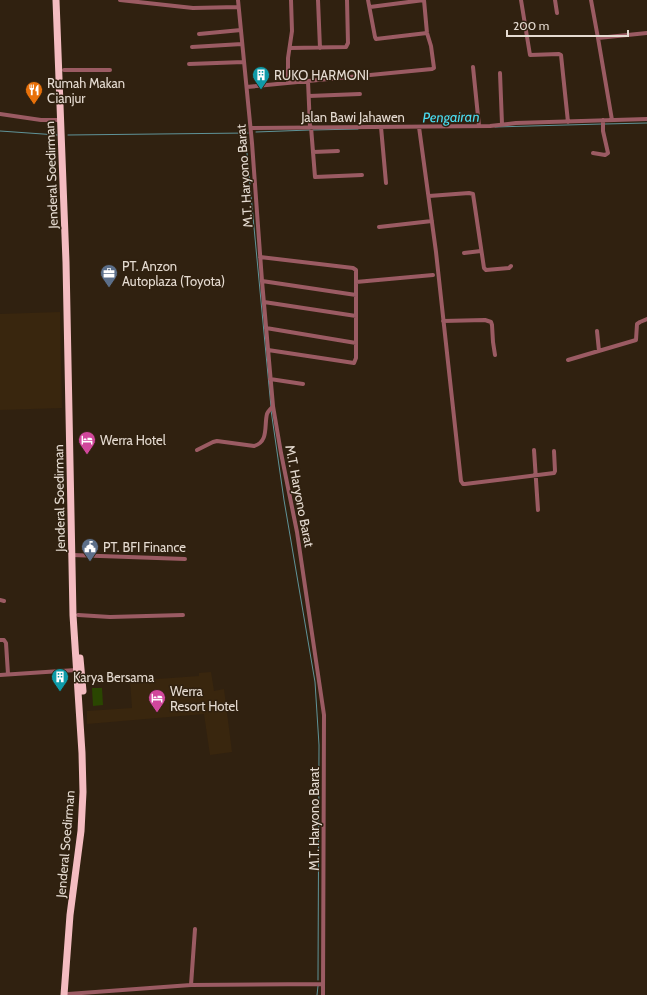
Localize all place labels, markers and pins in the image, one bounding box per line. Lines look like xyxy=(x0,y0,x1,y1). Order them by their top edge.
building icon: RUKO HARMONI xyxy=(251,65,271,90)
place label: RUKO HARMONI xyxy=(274,67,369,83)
place label: Rumah Makan Cianjur xyxy=(47,75,125,107)
restaurant icon: Rumah Makan Cianjur xyxy=(24,80,44,105)
place label: PT. Anzon Autoplaza (Toyota) xyxy=(122,258,225,289)
office icon: PT. Anzon Autoplaza (Toyota) xyxy=(99,263,119,288)
hotel icon: Werra Hotel xyxy=(77,430,97,455)
place label: Werra Hotel xyxy=(100,432,166,448)
public building icon: PT. BFI Finance xyxy=(80,537,100,562)
place label: PT. BFI Finance xyxy=(103,539,186,555)
building icon: Karya Bersama xyxy=(50,667,70,692)
place label: Karya Bersama xyxy=(73,669,155,685)
place label: Werra Resort Hotel xyxy=(170,683,238,714)
hotel icon: Werra Resort Hotel xyxy=(147,688,167,713)

